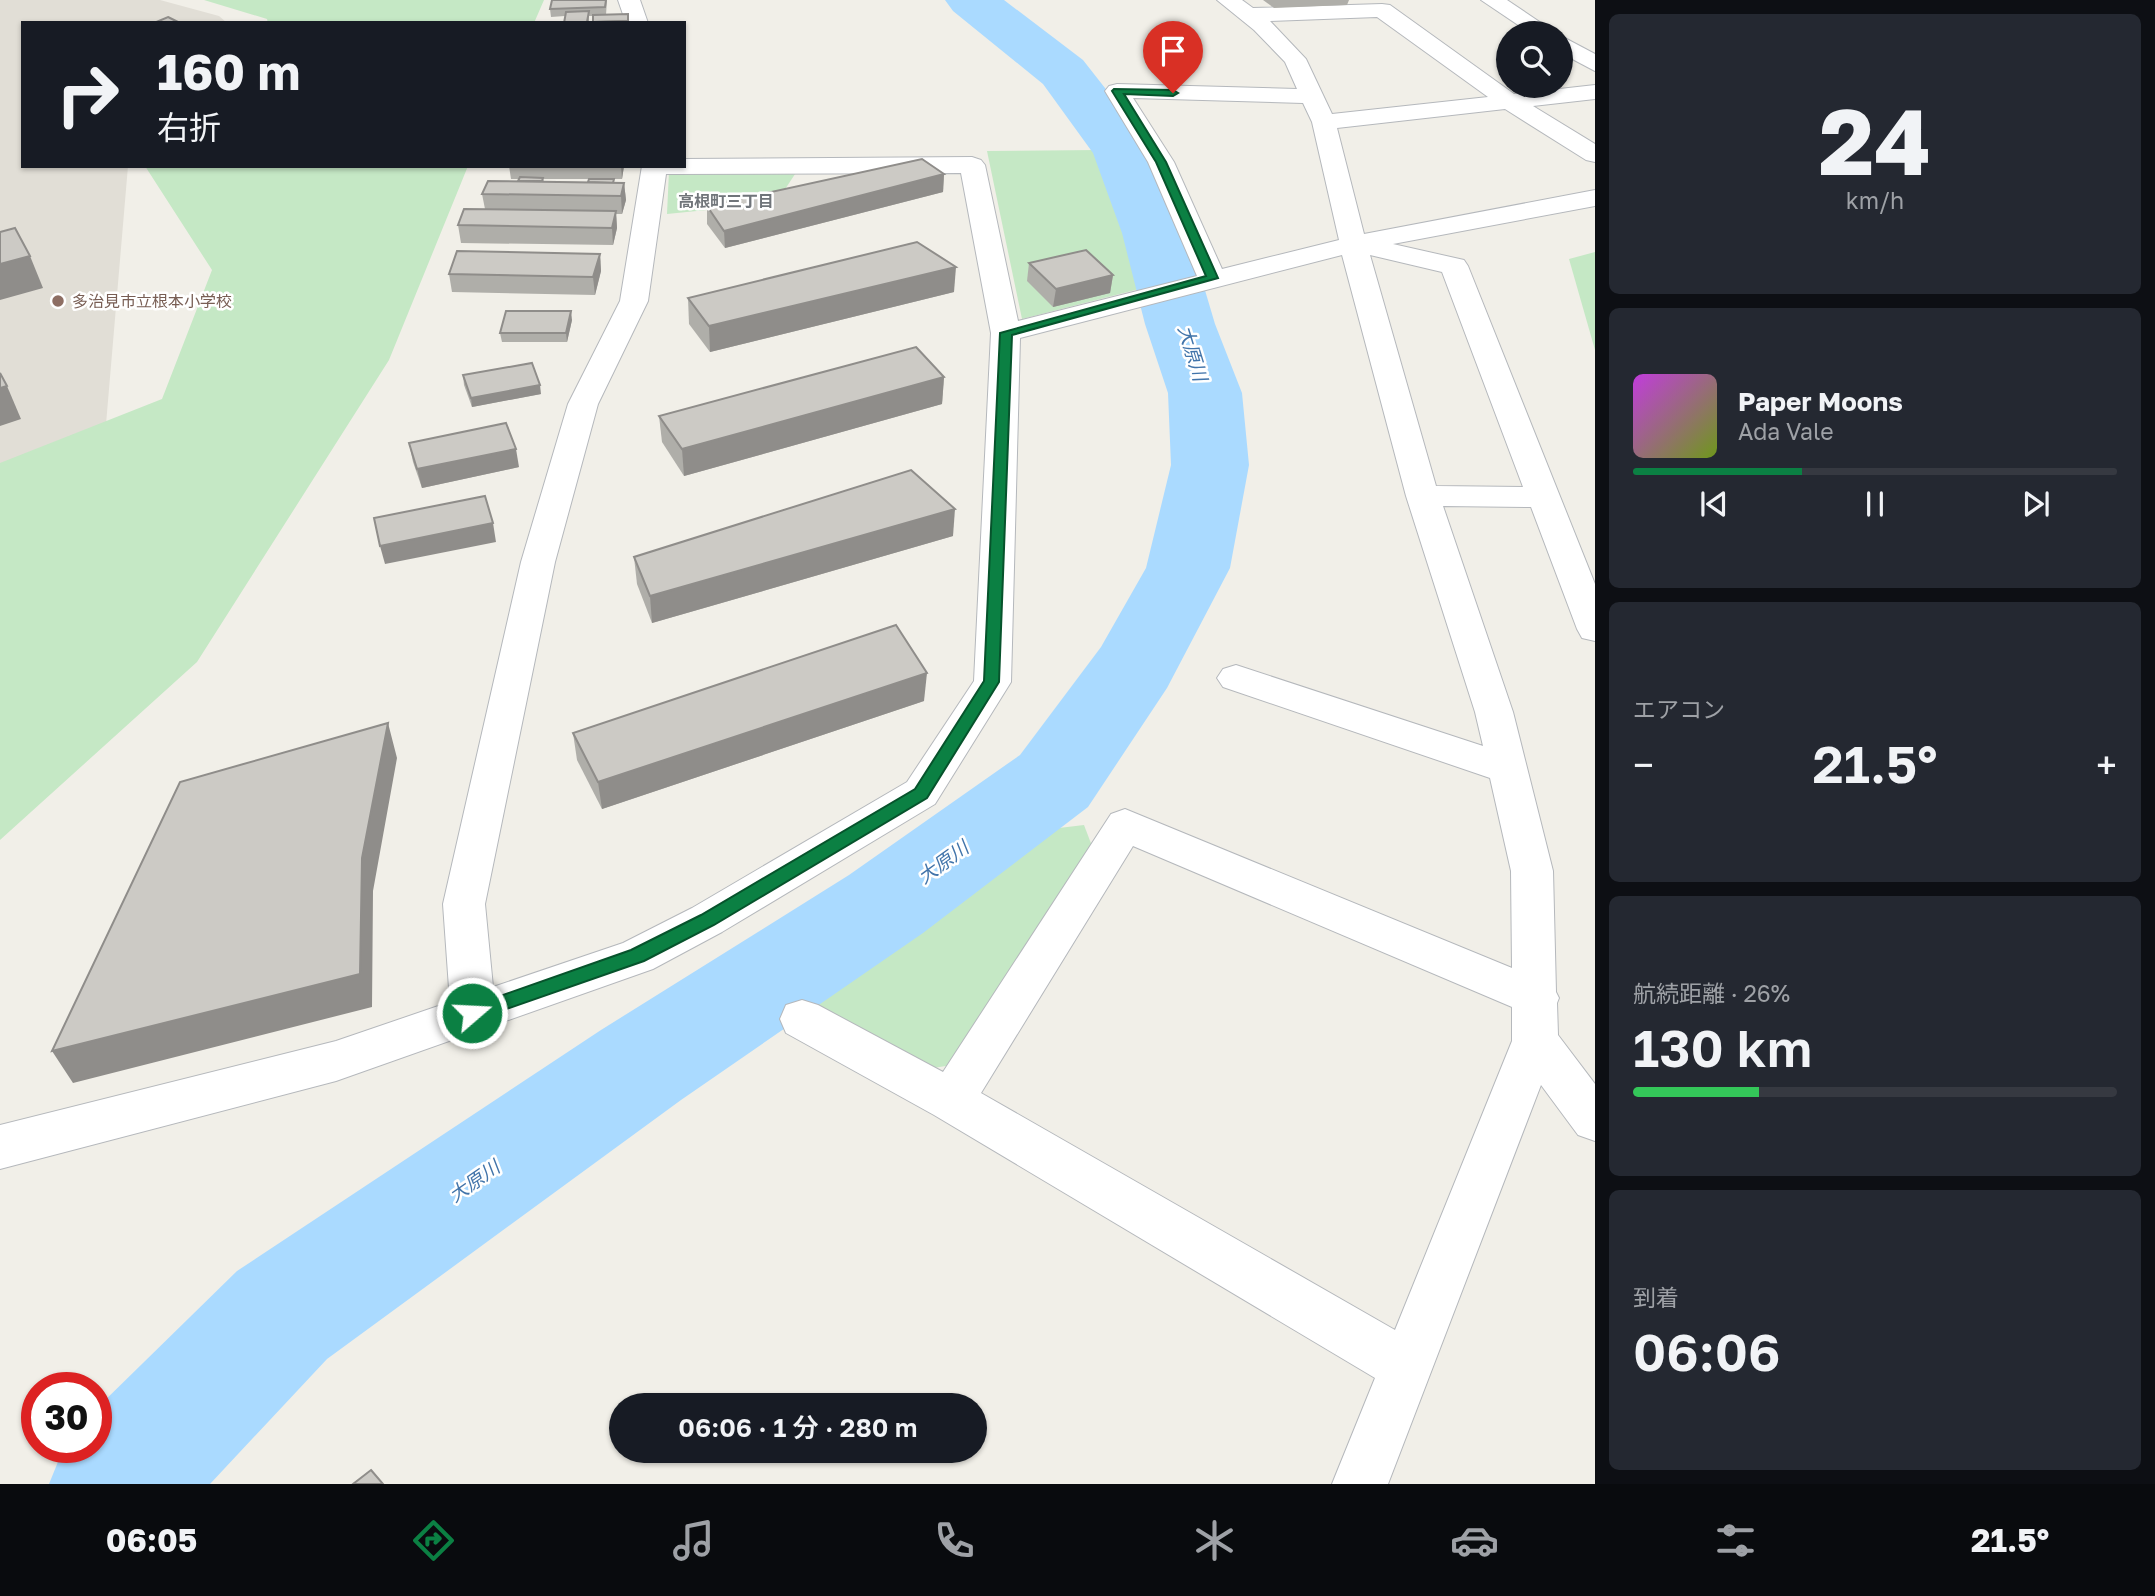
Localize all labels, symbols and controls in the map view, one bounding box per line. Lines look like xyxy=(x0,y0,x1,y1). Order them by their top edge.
pin xyxy=(1143,21,1203,93)
map controls xyxy=(1496,21,1573,98)
button: search xyxy=(1496,21,1573,98)
icon: arrive xyxy=(1154,32,1192,70)
text: 160 m xyxy=(157,42,300,101)
icon: right xyxy=(42,49,133,140)
text: 24 xyxy=(1819,86,1931,195)
text: 右折 xyxy=(157,108,221,146)
text: km/h xyxy=(1846,186,1904,214)
district label: 高根町三丁目 xyxy=(678,191,774,211)
place label: 多治見市立根本小学校 xyxy=(72,291,232,311)
marker: 多治見市立根本小学校 xyxy=(50,293,66,309)
water label: 大原川 xyxy=(1174,322,1213,385)
text: Paper Moons xyxy=(1738,386,1903,417)
text: Ada Vale xyxy=(1738,417,1834,445)
icon: previous xyxy=(1695,485,1733,523)
icon: pause xyxy=(1856,485,1894,523)
icon: next xyxy=(2017,485,2055,523)
text: エアコン xyxy=(1633,695,1725,723)
text: 21.5° xyxy=(1813,732,1937,794)
text: − xyxy=(1633,742,1654,787)
text: + xyxy=(2096,742,2117,787)
water label: 大原川 xyxy=(913,834,974,888)
position arrow xyxy=(435,976,509,1050)
text: 航続距離 · 26% xyxy=(1633,979,1790,1007)
text: 130 km xyxy=(1633,1016,1812,1078)
water label: 大原川 xyxy=(444,1154,505,1206)
text: 到着 xyxy=(1633,1283,1679,1311)
text: 06:06 xyxy=(1633,1320,1780,1382)
speed limit sign: 30 xyxy=(21,1372,112,1463)
text: 06:06 · 1 分 · 280 m xyxy=(678,1412,918,1443)
icon: directions xyxy=(409,1516,458,1565)
icon: music xyxy=(669,1516,718,1565)
icon: phone xyxy=(930,1516,979,1565)
icon: climate xyxy=(1190,1516,1239,1565)
icon: car xyxy=(1450,1516,1499,1565)
icon: filters xyxy=(1711,1516,1760,1565)
text: 06:05 xyxy=(106,1521,197,1559)
text: 21.5° xyxy=(1971,1521,2049,1559)

